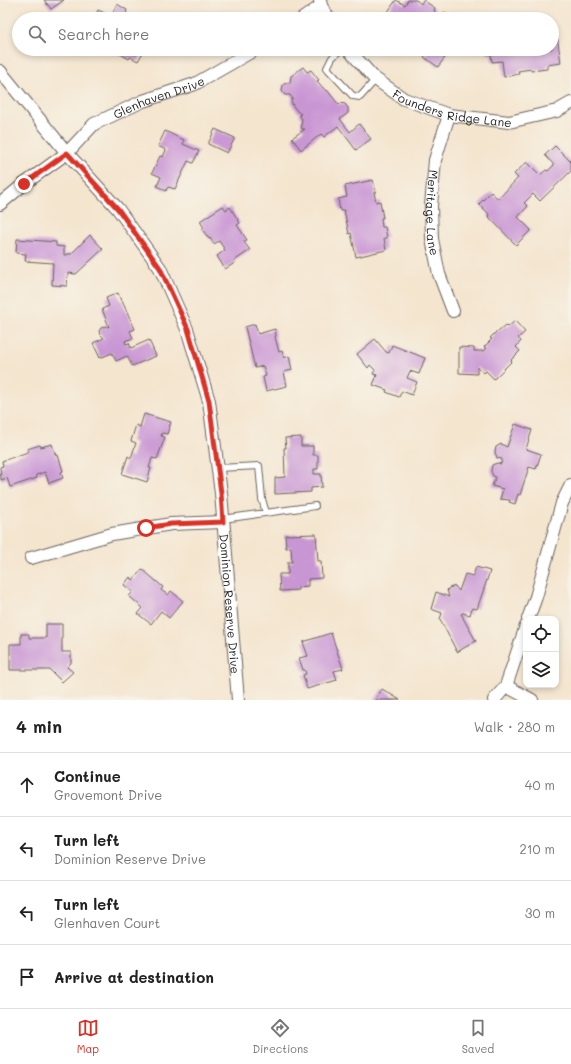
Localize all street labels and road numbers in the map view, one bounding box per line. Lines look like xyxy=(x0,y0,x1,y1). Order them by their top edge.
street label: Glenhaven Drive xyxy=(110,72,207,122)
street label: Founders Ridge Lane xyxy=(390,86,513,130)
street label: Meritage Lane xyxy=(423,169,443,257)
street label: Dominion Reserve Drive xyxy=(216,533,244,674)

